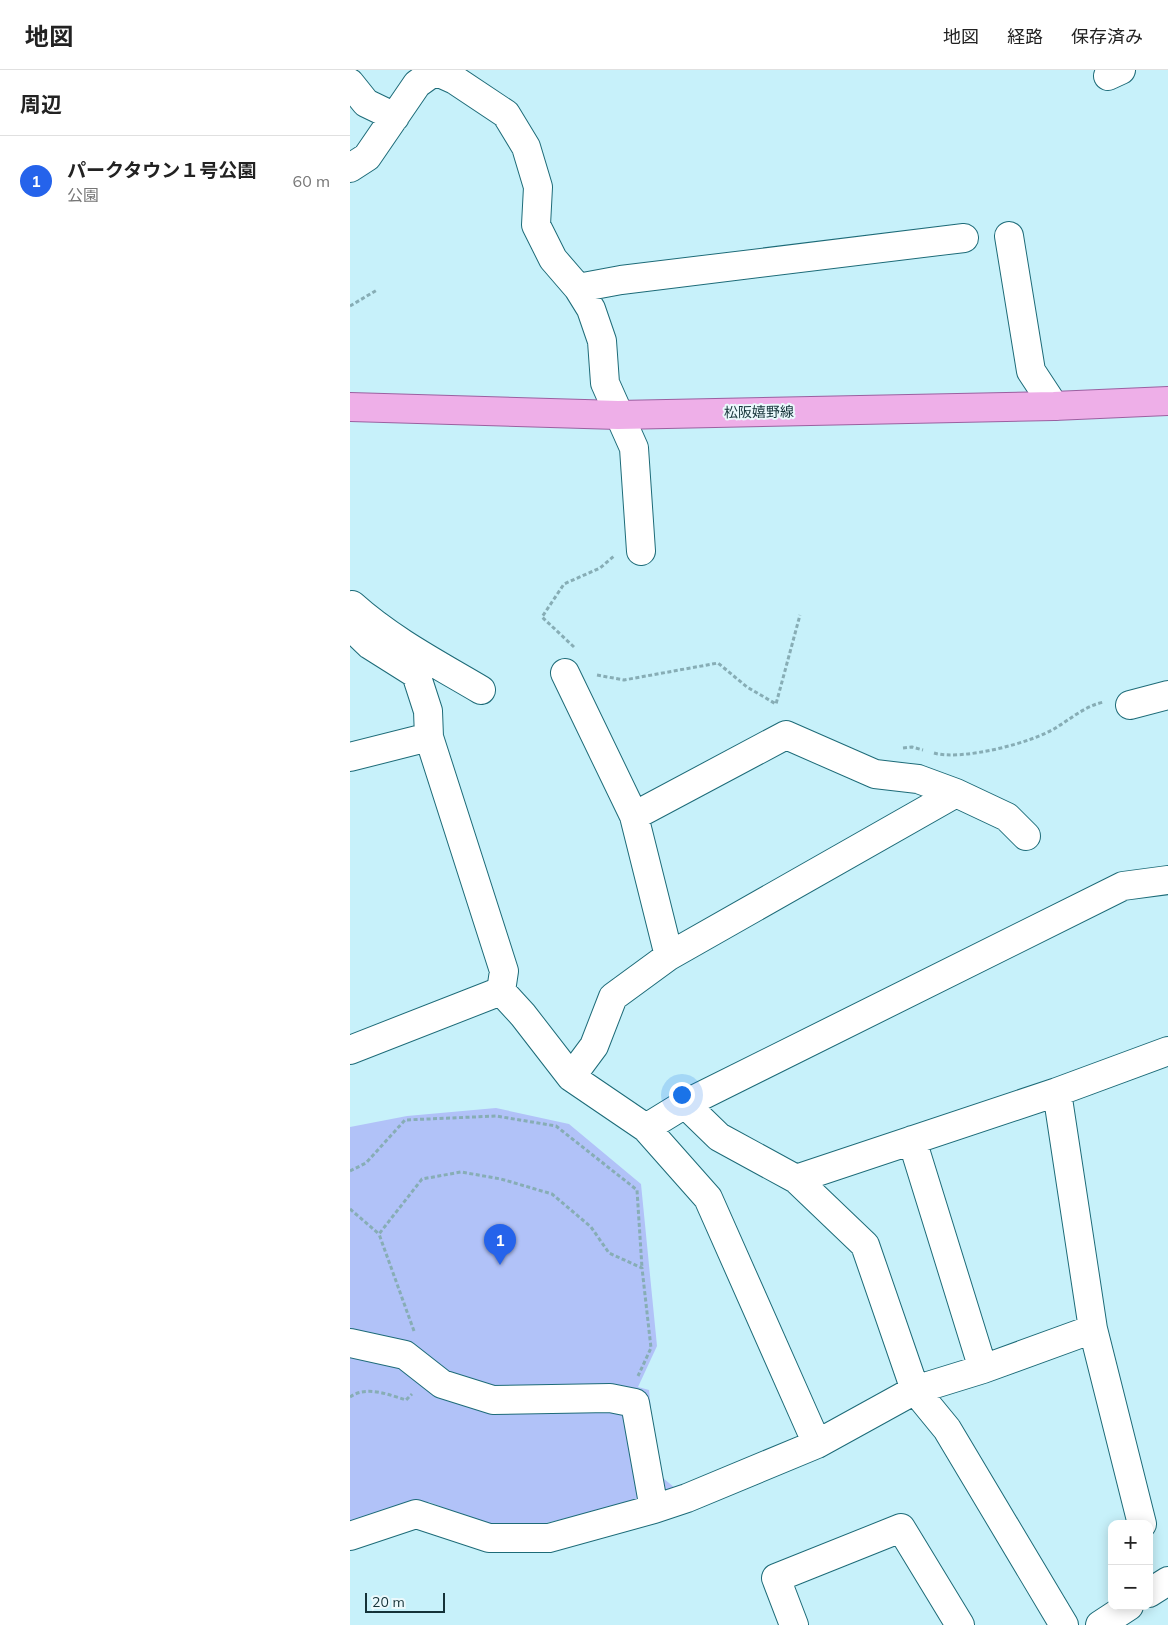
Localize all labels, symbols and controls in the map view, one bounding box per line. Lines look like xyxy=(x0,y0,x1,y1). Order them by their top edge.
text: 地図 xyxy=(25,21,73,51)
text: 地図 xyxy=(943,25,979,48)
text: 経路 xyxy=(1007,25,1043,48)
text: 保存済み xyxy=(1071,25,1143,48)
text: 周辺 xyxy=(20,91,62,117)
text: パークタウン１号公園 xyxy=(67,158,256,182)
text: 1 xyxy=(31,171,41,191)
text: 60 m xyxy=(293,171,330,191)
text: 公園 xyxy=(67,185,99,205)
street label: 松阪嬉野線 xyxy=(724,402,794,422)
your location xyxy=(669,1082,695,1108)
pin: 1 xyxy=(484,1224,516,1265)
map controls xyxy=(1108,1520,1153,1610)
button: + xyxy=(1108,1520,1153,1565)
button: − xyxy=(1108,1565,1153,1610)
scale bar xyxy=(365,1590,445,1613)
text: 20 m xyxy=(372,1593,405,1611)

